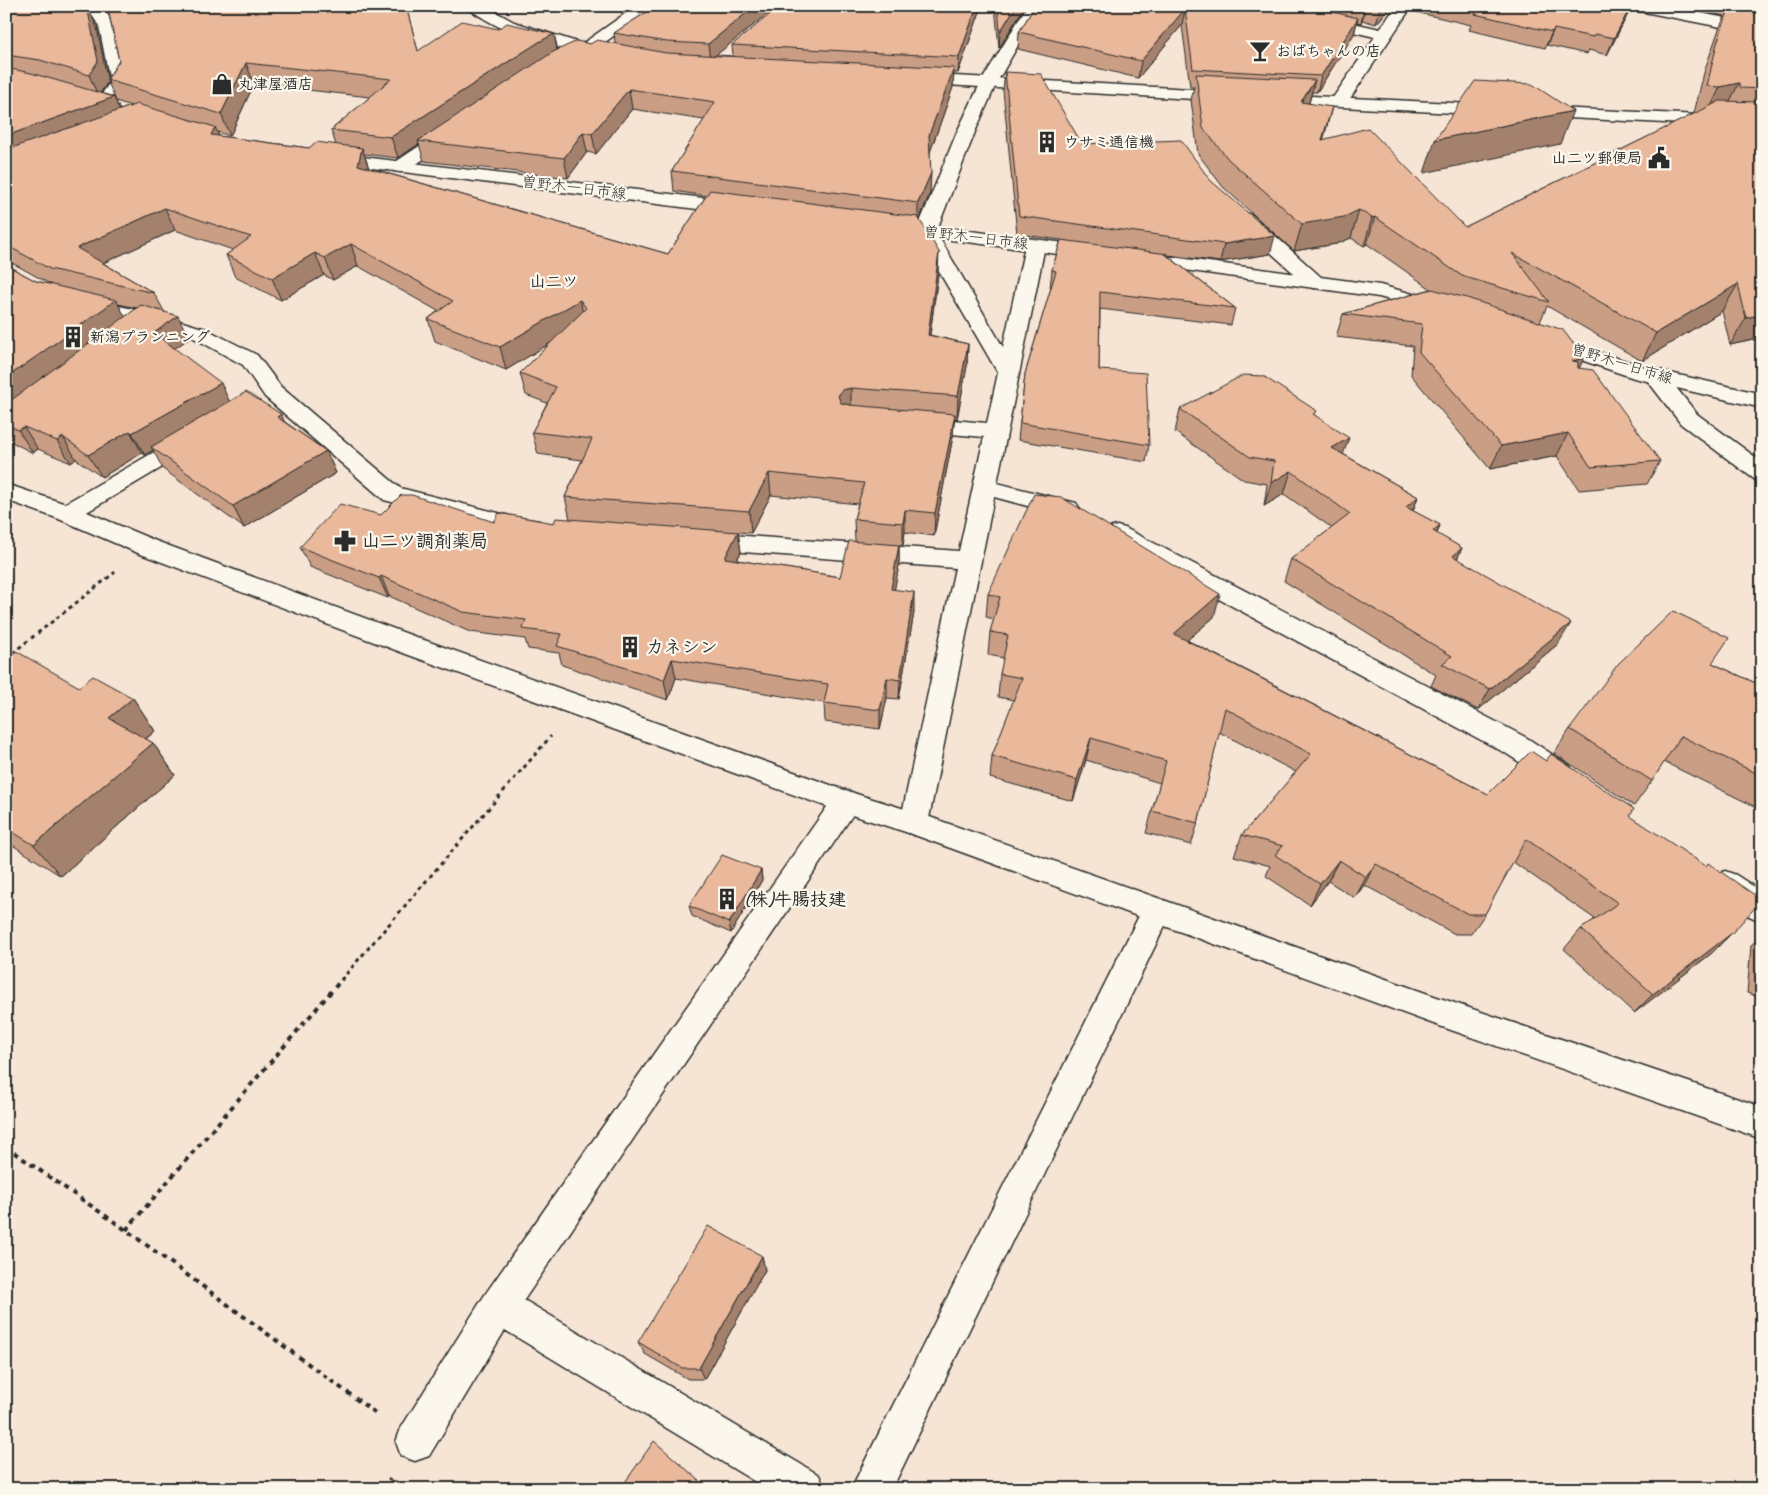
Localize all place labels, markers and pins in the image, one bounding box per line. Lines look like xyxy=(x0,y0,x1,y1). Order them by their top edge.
bar icon: おばちゃんの店 xyxy=(1247,38,1273,64)
place label: おばちゃんの店 xyxy=(1276,42,1381,61)
shop icon: 丸津屋酒店 xyxy=(209,71,235,97)
place label: 丸津屋酒店 xyxy=(238,75,313,94)
building icon: ウサミ通信機 xyxy=(1034,129,1060,155)
place label: ウサミ通信機 xyxy=(1064,133,1154,152)
public building icon: 山二ツ郵便局 xyxy=(1646,145,1672,171)
place label: 山二ツ郵便局 xyxy=(1552,149,1642,168)
building icon: 新潟プランニング xyxy=(60,324,86,350)
place label: 新潟プランニング xyxy=(90,328,210,347)
pharmacy icon: 山二ツ調剤薬局 xyxy=(332,528,358,554)
place label: 山二ツ調剤薬局 xyxy=(362,530,488,552)
building icon: カネシン xyxy=(617,634,643,660)
place label: カネシン xyxy=(646,636,718,658)
building icon: (株)牛腸技建 xyxy=(714,886,740,912)
place label: (株)牛腸技建 xyxy=(744,888,846,910)

